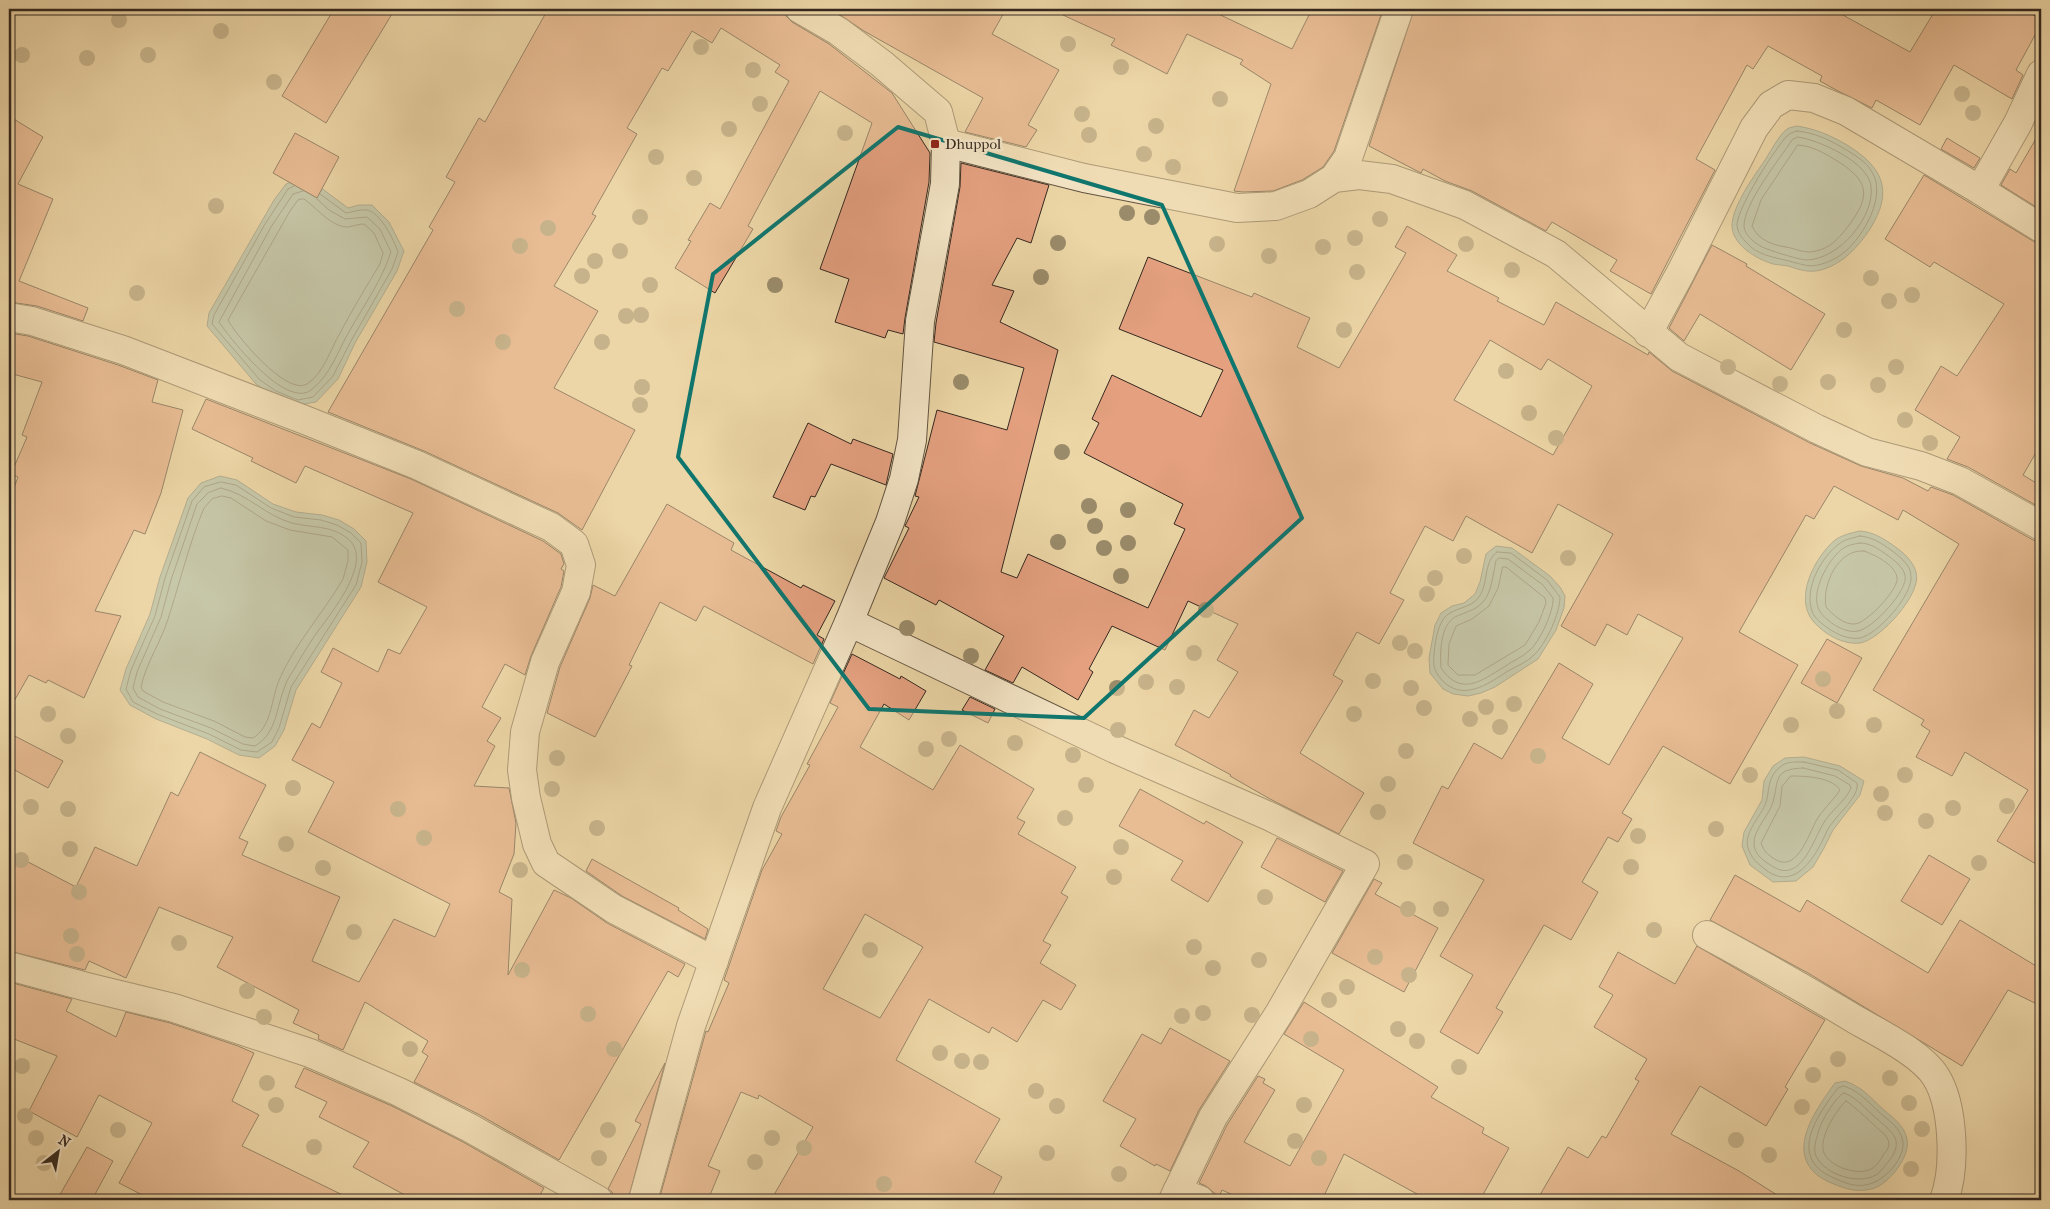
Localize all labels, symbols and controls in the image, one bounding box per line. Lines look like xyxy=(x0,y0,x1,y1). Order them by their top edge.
place label: Dhuppol xyxy=(945,135,1001,153)
marker: Dhuppol xyxy=(929,138,941,150)
north arrow xyxy=(32,1126,82,1176)
text: N xyxy=(56,1131,74,1152)

